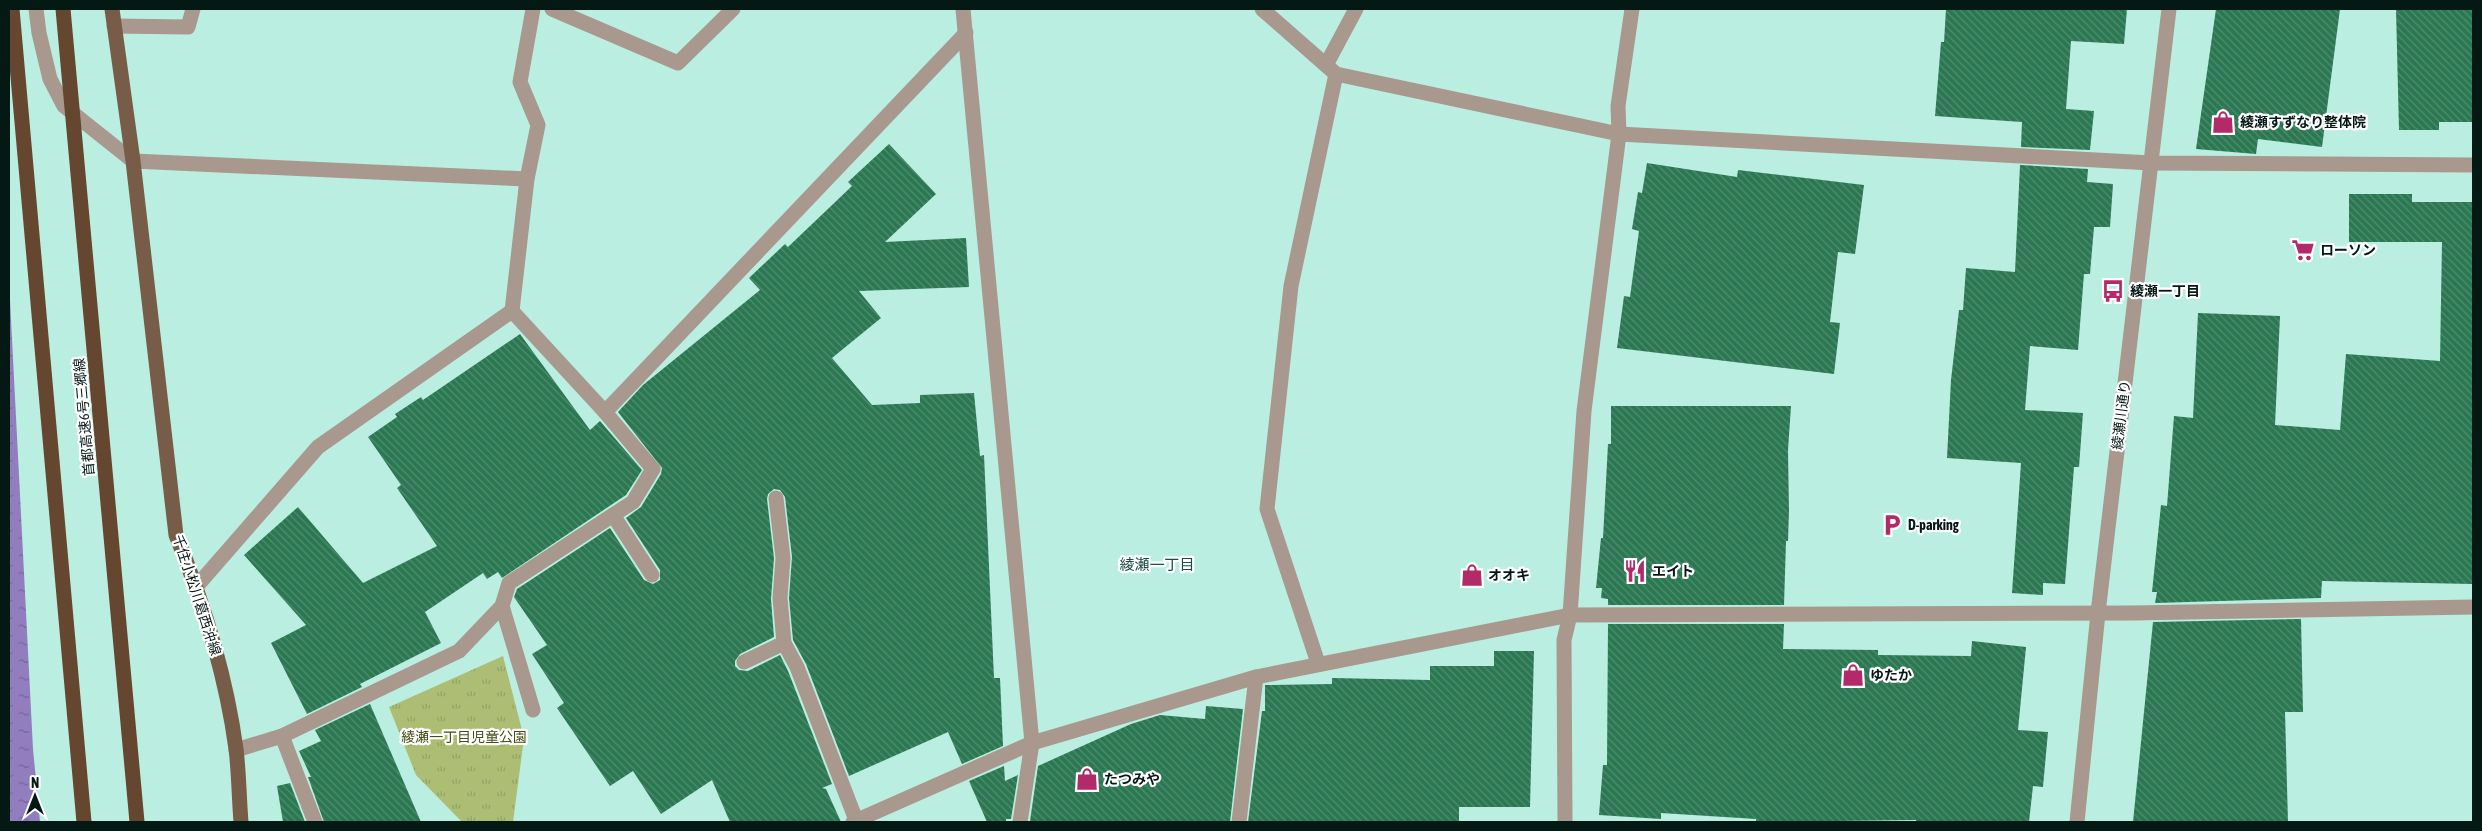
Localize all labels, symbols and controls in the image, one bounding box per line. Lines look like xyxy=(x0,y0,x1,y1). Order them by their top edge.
shop icon: 綾瀬すずなり整体院 xyxy=(2210,109,2236,135)
place label: 綾瀬すずなり整体院 xyxy=(2240,114,2366,130)
supermarket icon: ローソン xyxy=(2290,237,2316,263)
place label: ローソン xyxy=(2320,242,2376,258)
bus stop icon: 綾瀬一丁目 xyxy=(2100,278,2126,304)
place label: 綾瀬一丁目 xyxy=(2130,283,2200,299)
street label: 首都高速6号三郷線 xyxy=(71,357,97,477)
street label: 綾瀬川通り xyxy=(2109,379,2133,451)
parking icon: D-parking xyxy=(1879,512,1905,538)
place label: D-parking xyxy=(1908,517,1960,533)
street label: 千住小松川葛西沖線 xyxy=(170,533,224,657)
district label: 綾瀬一丁目 xyxy=(1119,556,1195,573)
restaurant icon: エイト xyxy=(1622,558,1648,584)
shop icon: オオキ xyxy=(1459,562,1485,588)
place label: エイト xyxy=(1652,563,1694,579)
place label: オオキ xyxy=(1488,567,1530,583)
shop icon: ゆたか xyxy=(1840,662,1866,688)
place label: ゆたか xyxy=(1870,667,1912,683)
park label: 綾瀬一丁目児童公園 xyxy=(401,729,527,745)
shop icon: たつみや xyxy=(1074,766,1100,792)
north arrow xyxy=(10,771,60,821)
place label: たつみや xyxy=(1104,771,1160,787)
text: N xyxy=(31,775,39,791)

